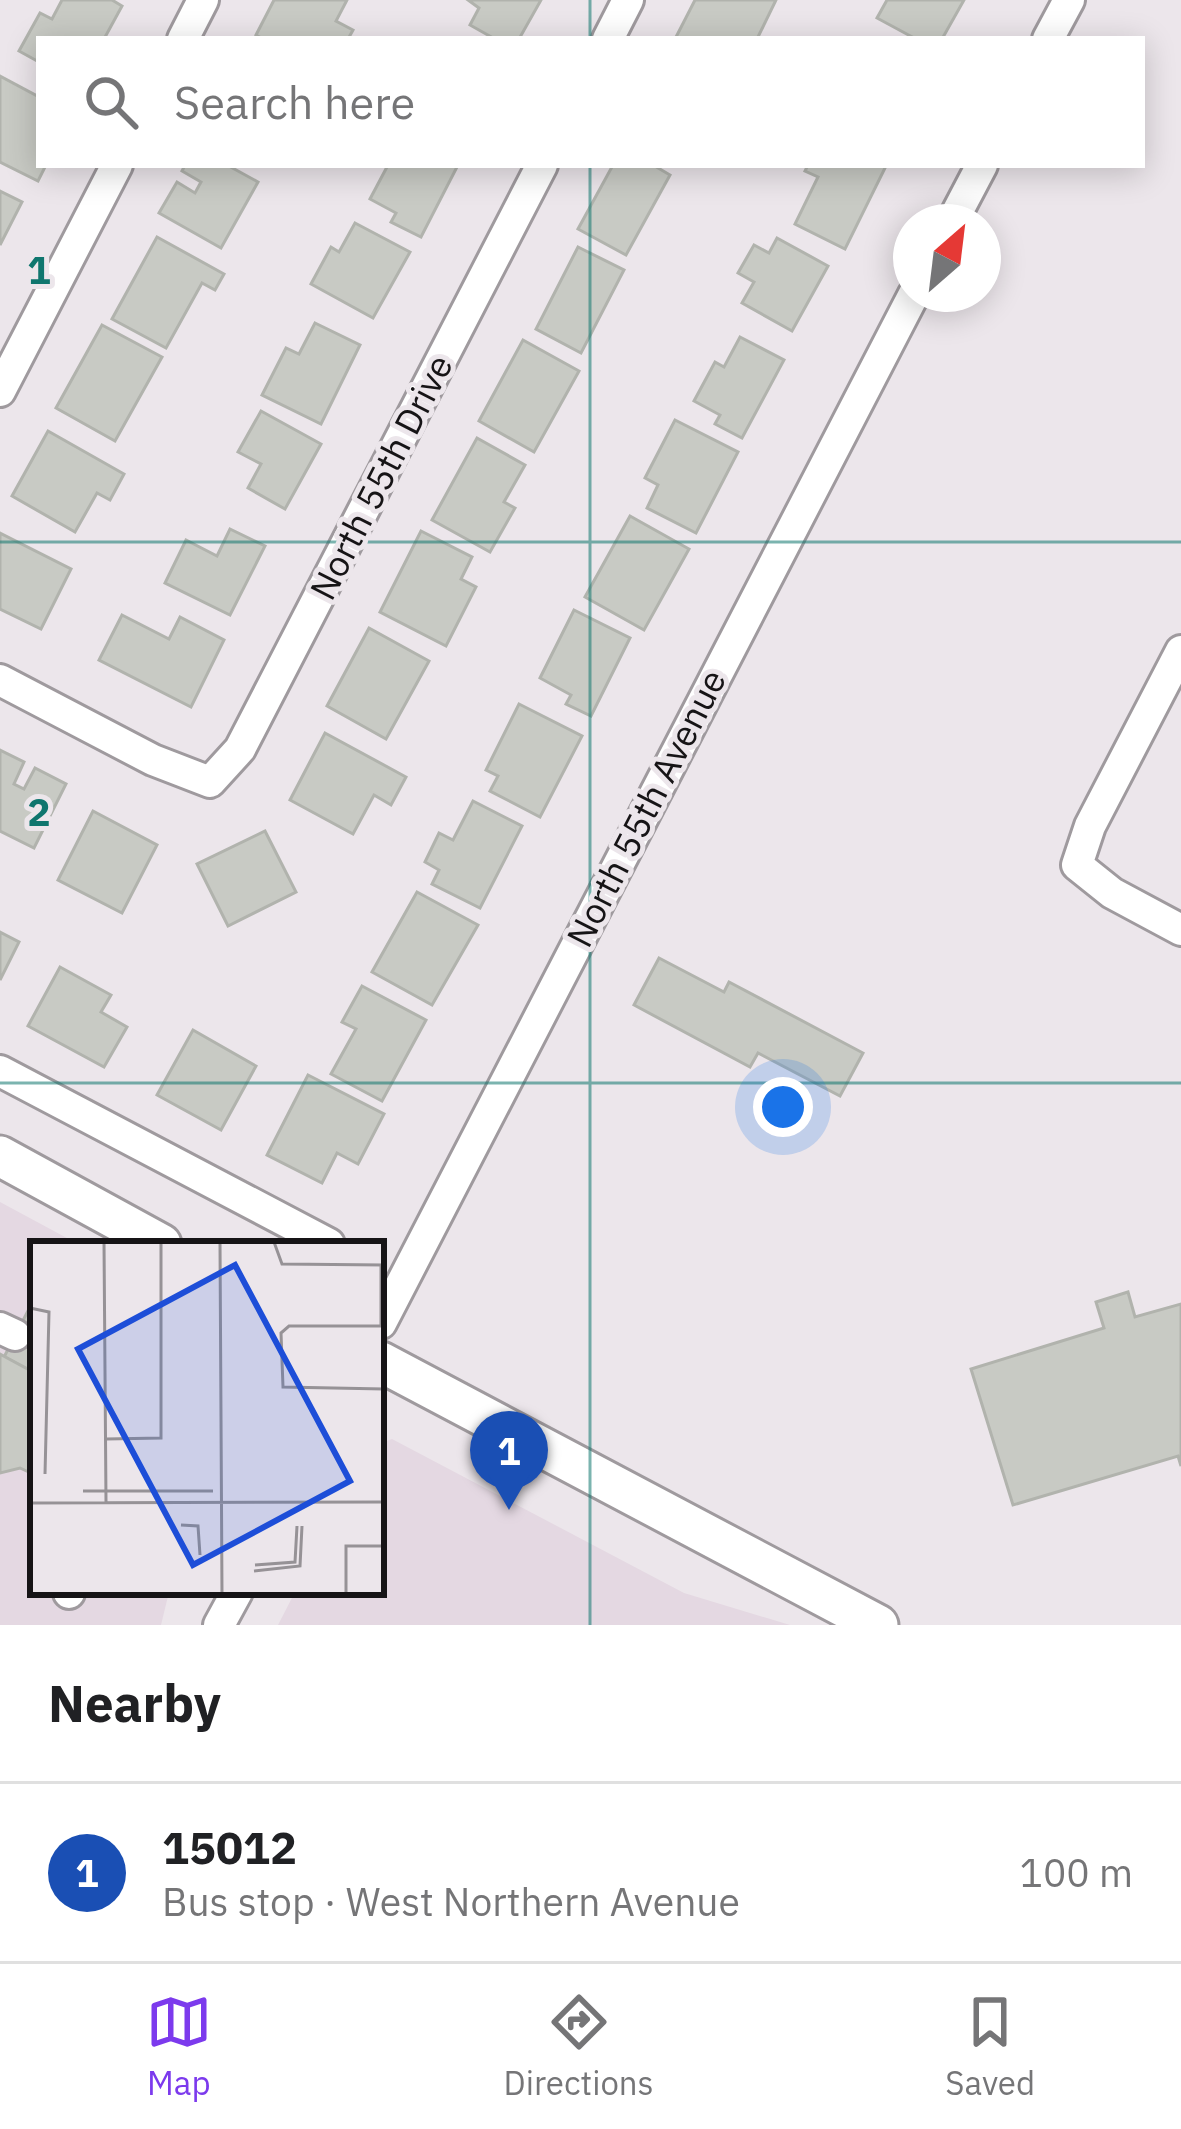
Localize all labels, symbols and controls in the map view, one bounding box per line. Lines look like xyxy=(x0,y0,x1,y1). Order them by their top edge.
search box xyxy=(36,36,1145,168)
icon: search xyxy=(78,69,144,135)
text: Search here xyxy=(174,73,415,131)
north arrow xyxy=(893,204,1001,312)
text: 1 xyxy=(27,244,51,295)
street label: North 55th Drive xyxy=(299,346,463,607)
street label: North 55th Avenue xyxy=(555,661,736,955)
text: 2 xyxy=(27,786,51,837)
your location xyxy=(753,1077,813,1137)
inset map xyxy=(30,1241,384,1595)
pin: 1 xyxy=(470,1411,548,1510)
text: Nearby xyxy=(48,1670,221,1736)
text: 15012 xyxy=(162,1818,297,1876)
text: 1 xyxy=(75,1847,99,1898)
text: 100 m xyxy=(1020,1847,1133,1898)
text: Bus stop · West Northern Avenue xyxy=(162,1876,740,1927)
tab: Map xyxy=(146,1989,212,2104)
tab: Directions xyxy=(504,1989,654,2104)
tab: Saved xyxy=(945,1989,1035,2104)

